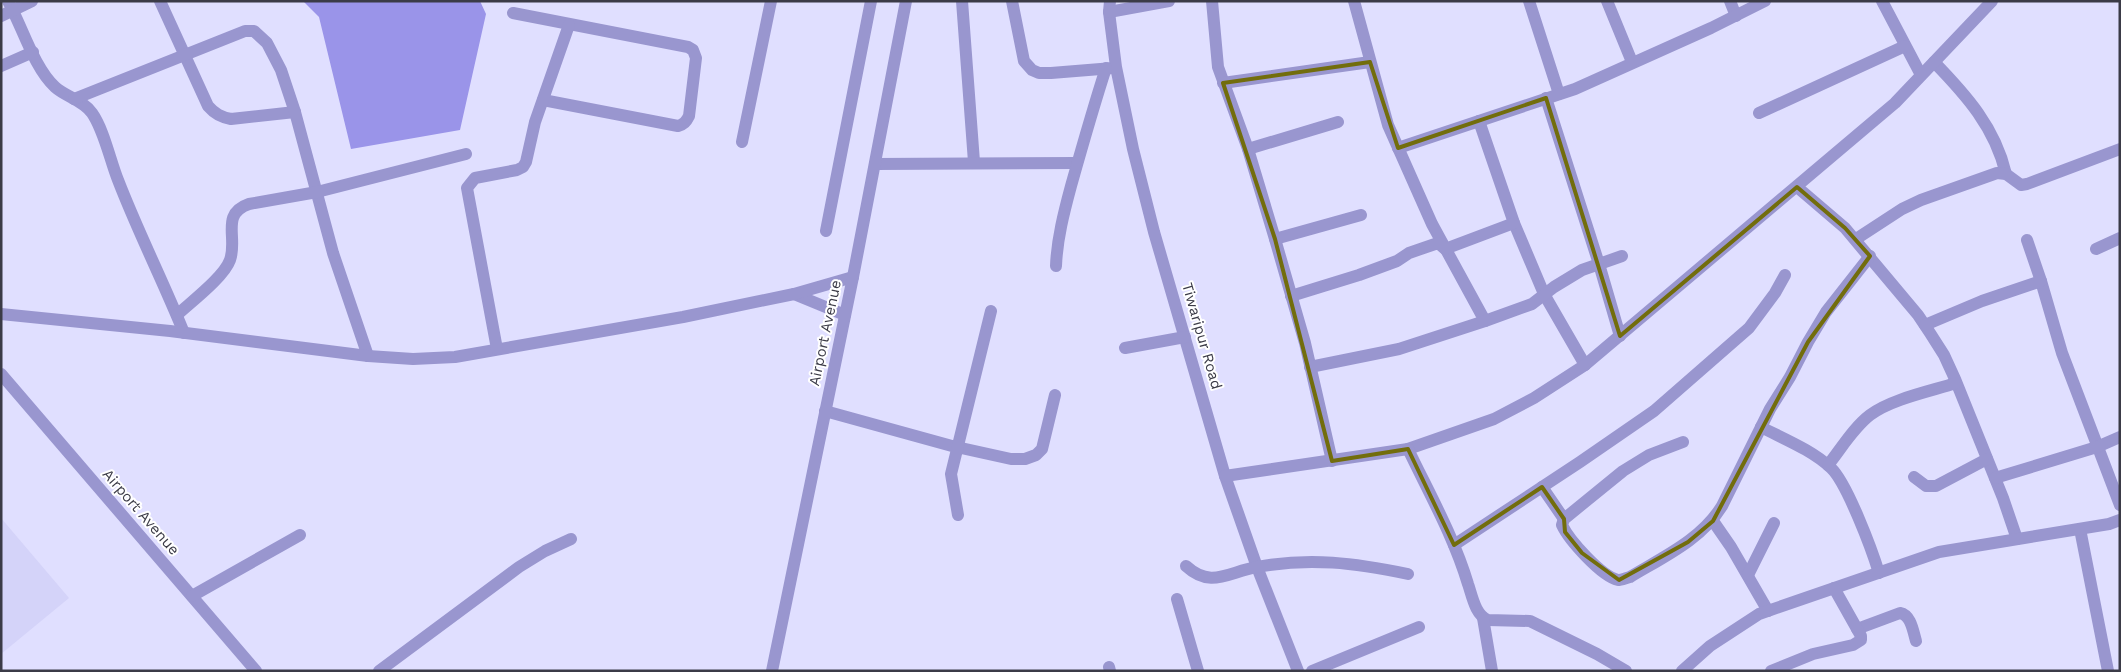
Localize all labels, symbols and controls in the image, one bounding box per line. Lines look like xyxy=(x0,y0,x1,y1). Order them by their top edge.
street label: Airport Avenue xyxy=(805,278,845,388)
street label: Tiwaripur Road xyxy=(1178,281,1226,391)
street label: Airport Avenue xyxy=(99,465,183,559)

